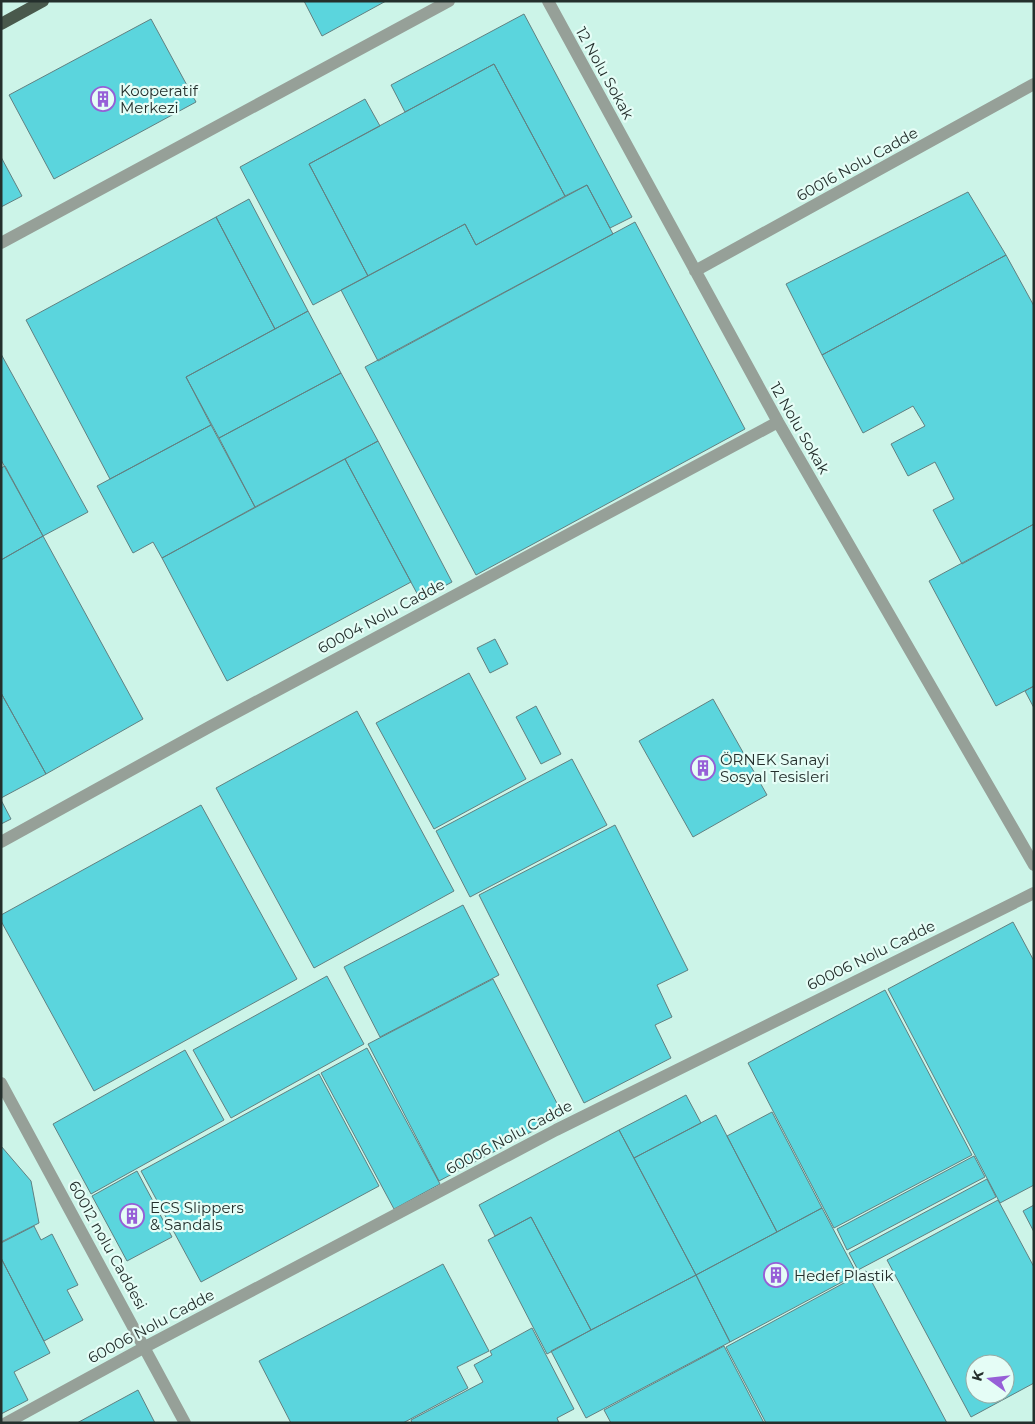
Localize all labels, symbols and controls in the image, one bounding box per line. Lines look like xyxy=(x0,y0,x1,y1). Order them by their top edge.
street label: 12 Nolu Sokak xyxy=(572,23,638,123)
place label: Kooperatif Merkezi xyxy=(120,81,199,117)
building icon: Kooperatif Merkezi xyxy=(90,86,116,112)
street label: 60016 Nolu Cadde xyxy=(793,123,921,205)
street label: 12 Nolu Sokak xyxy=(766,379,834,477)
street label: 60004 Nolu Cadde xyxy=(314,574,448,658)
place label: ÖRNEK Sanayi Sosyal Tesisleri xyxy=(720,750,829,786)
building icon: ÖRNEK Sanayi Sosyal Tesisleri xyxy=(690,755,716,781)
street label: 60006 Nolu Cadde xyxy=(804,916,938,994)
street label: 60006 Nolu Cadde xyxy=(443,1096,575,1178)
street label: 60012 nolu Caddesi xyxy=(65,1177,151,1313)
place label: ECS Slippers & Sandals xyxy=(150,1198,244,1234)
building icon: ECS Slippers & Sandals xyxy=(119,1203,145,1229)
building icon: Hedef Plastik xyxy=(763,1262,789,1288)
place label: Hedef Plastik xyxy=(794,1266,894,1285)
street label: 60006 Nolu Cadde xyxy=(85,1285,217,1367)
north arrow xyxy=(965,1354,1015,1404)
text: K xyxy=(967,1368,988,1383)

